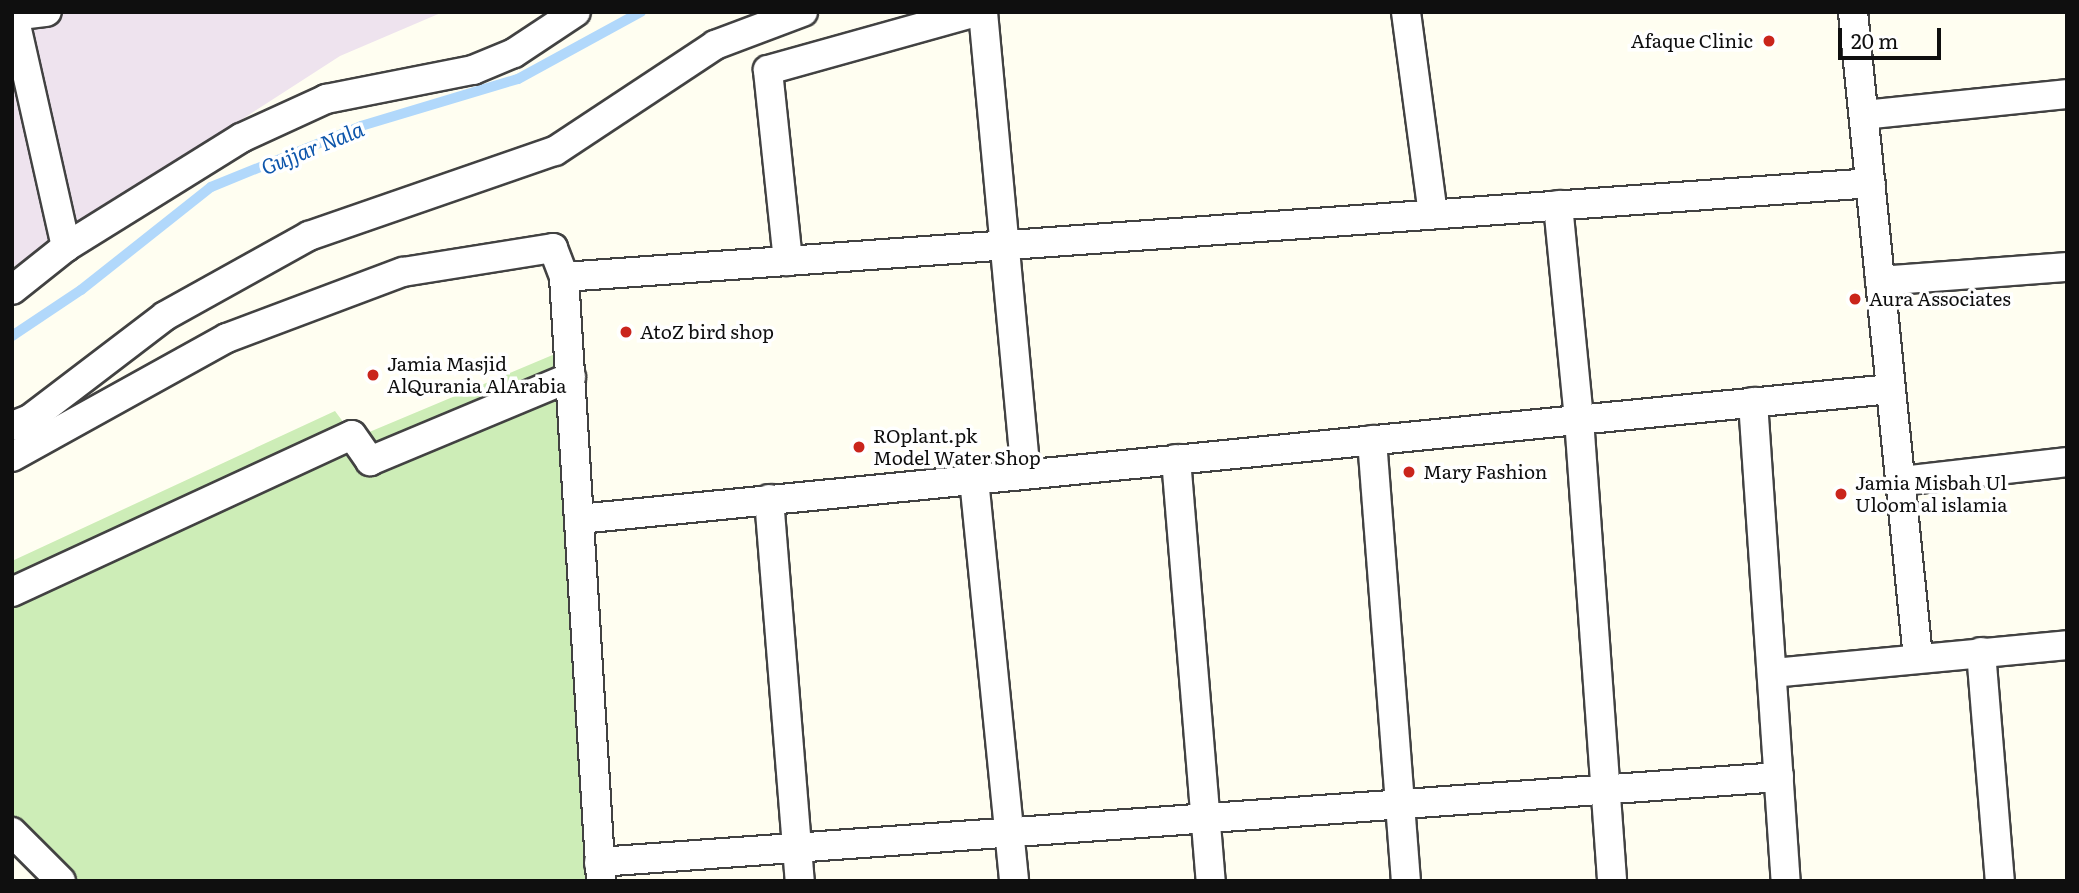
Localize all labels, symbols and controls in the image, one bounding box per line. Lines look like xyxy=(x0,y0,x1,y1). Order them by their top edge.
scale bar xyxy=(1841,14,1944,58)
text: 20 m xyxy=(1851,24,1898,55)
place label: Afaque Clinic xyxy=(1631,30,1753,52)
marker: Afaque Clinic xyxy=(1759,31,1779,51)
water label: Gujjar Nala xyxy=(257,115,367,179)
place label: Aura Associates xyxy=(1869,288,2011,310)
marker: Aura Associates xyxy=(1847,291,1863,307)
place label: AtoZ bird shop xyxy=(640,321,774,343)
marker: AtoZ bird shop xyxy=(618,324,634,340)
place label: Jamia Masjid AlQurania AlArabia xyxy=(387,353,566,397)
marker: Jamia Masjid AlQurania AlArabia xyxy=(365,367,381,383)
place label: ROplant.pk Model Water Shop xyxy=(873,425,1041,469)
marker: ROplant.pk Model Water Shop xyxy=(851,439,867,455)
place label: Mary Fashion xyxy=(1423,461,1547,483)
marker: Mary Fashion xyxy=(1401,464,1417,480)
place label: Jamia Misbah Ul Uloom al islamia xyxy=(1855,472,2008,516)
marker: Jamia Misbah Ul Uloom al islamia xyxy=(1833,486,1849,502)

